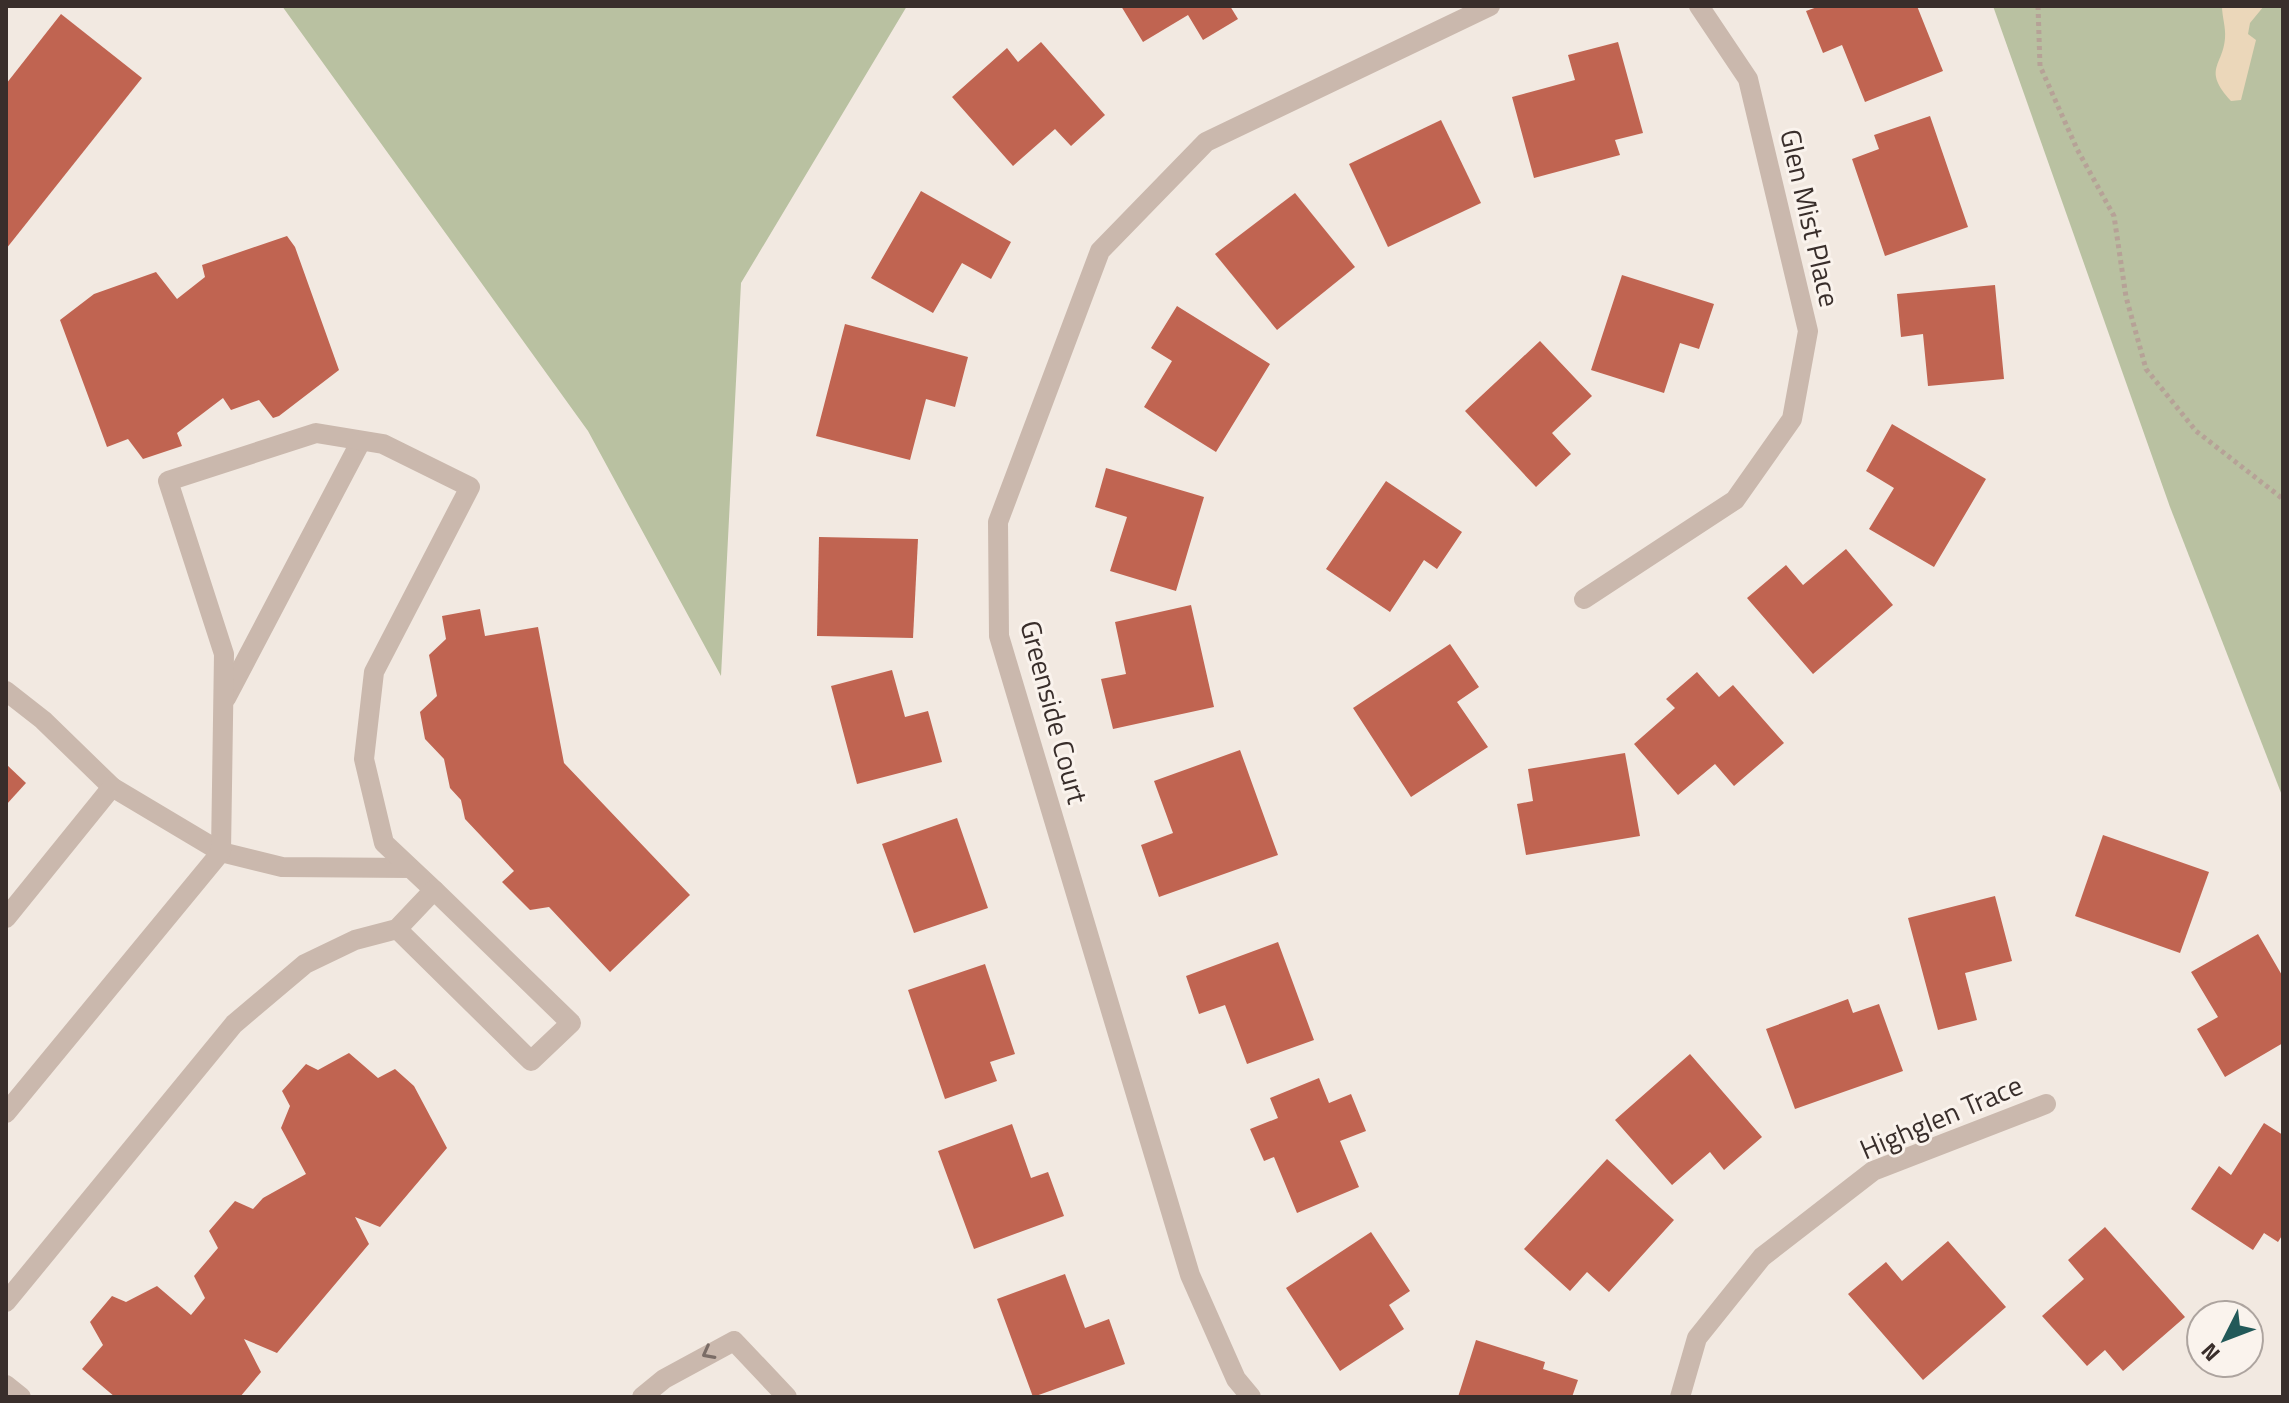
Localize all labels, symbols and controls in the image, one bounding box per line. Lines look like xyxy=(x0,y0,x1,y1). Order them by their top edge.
street label: Glen Mist Place xyxy=(1769,125,1852,311)
street label: Greenside Court xyxy=(1009,615,1100,809)
street label: Highglen Trace xyxy=(1853,1063,2029,1170)
north arrow xyxy=(2185,1299,2265,1379)
text: N xyxy=(2192,1335,2228,1369)
one-way arrow xyxy=(702,1344,717,1359)

